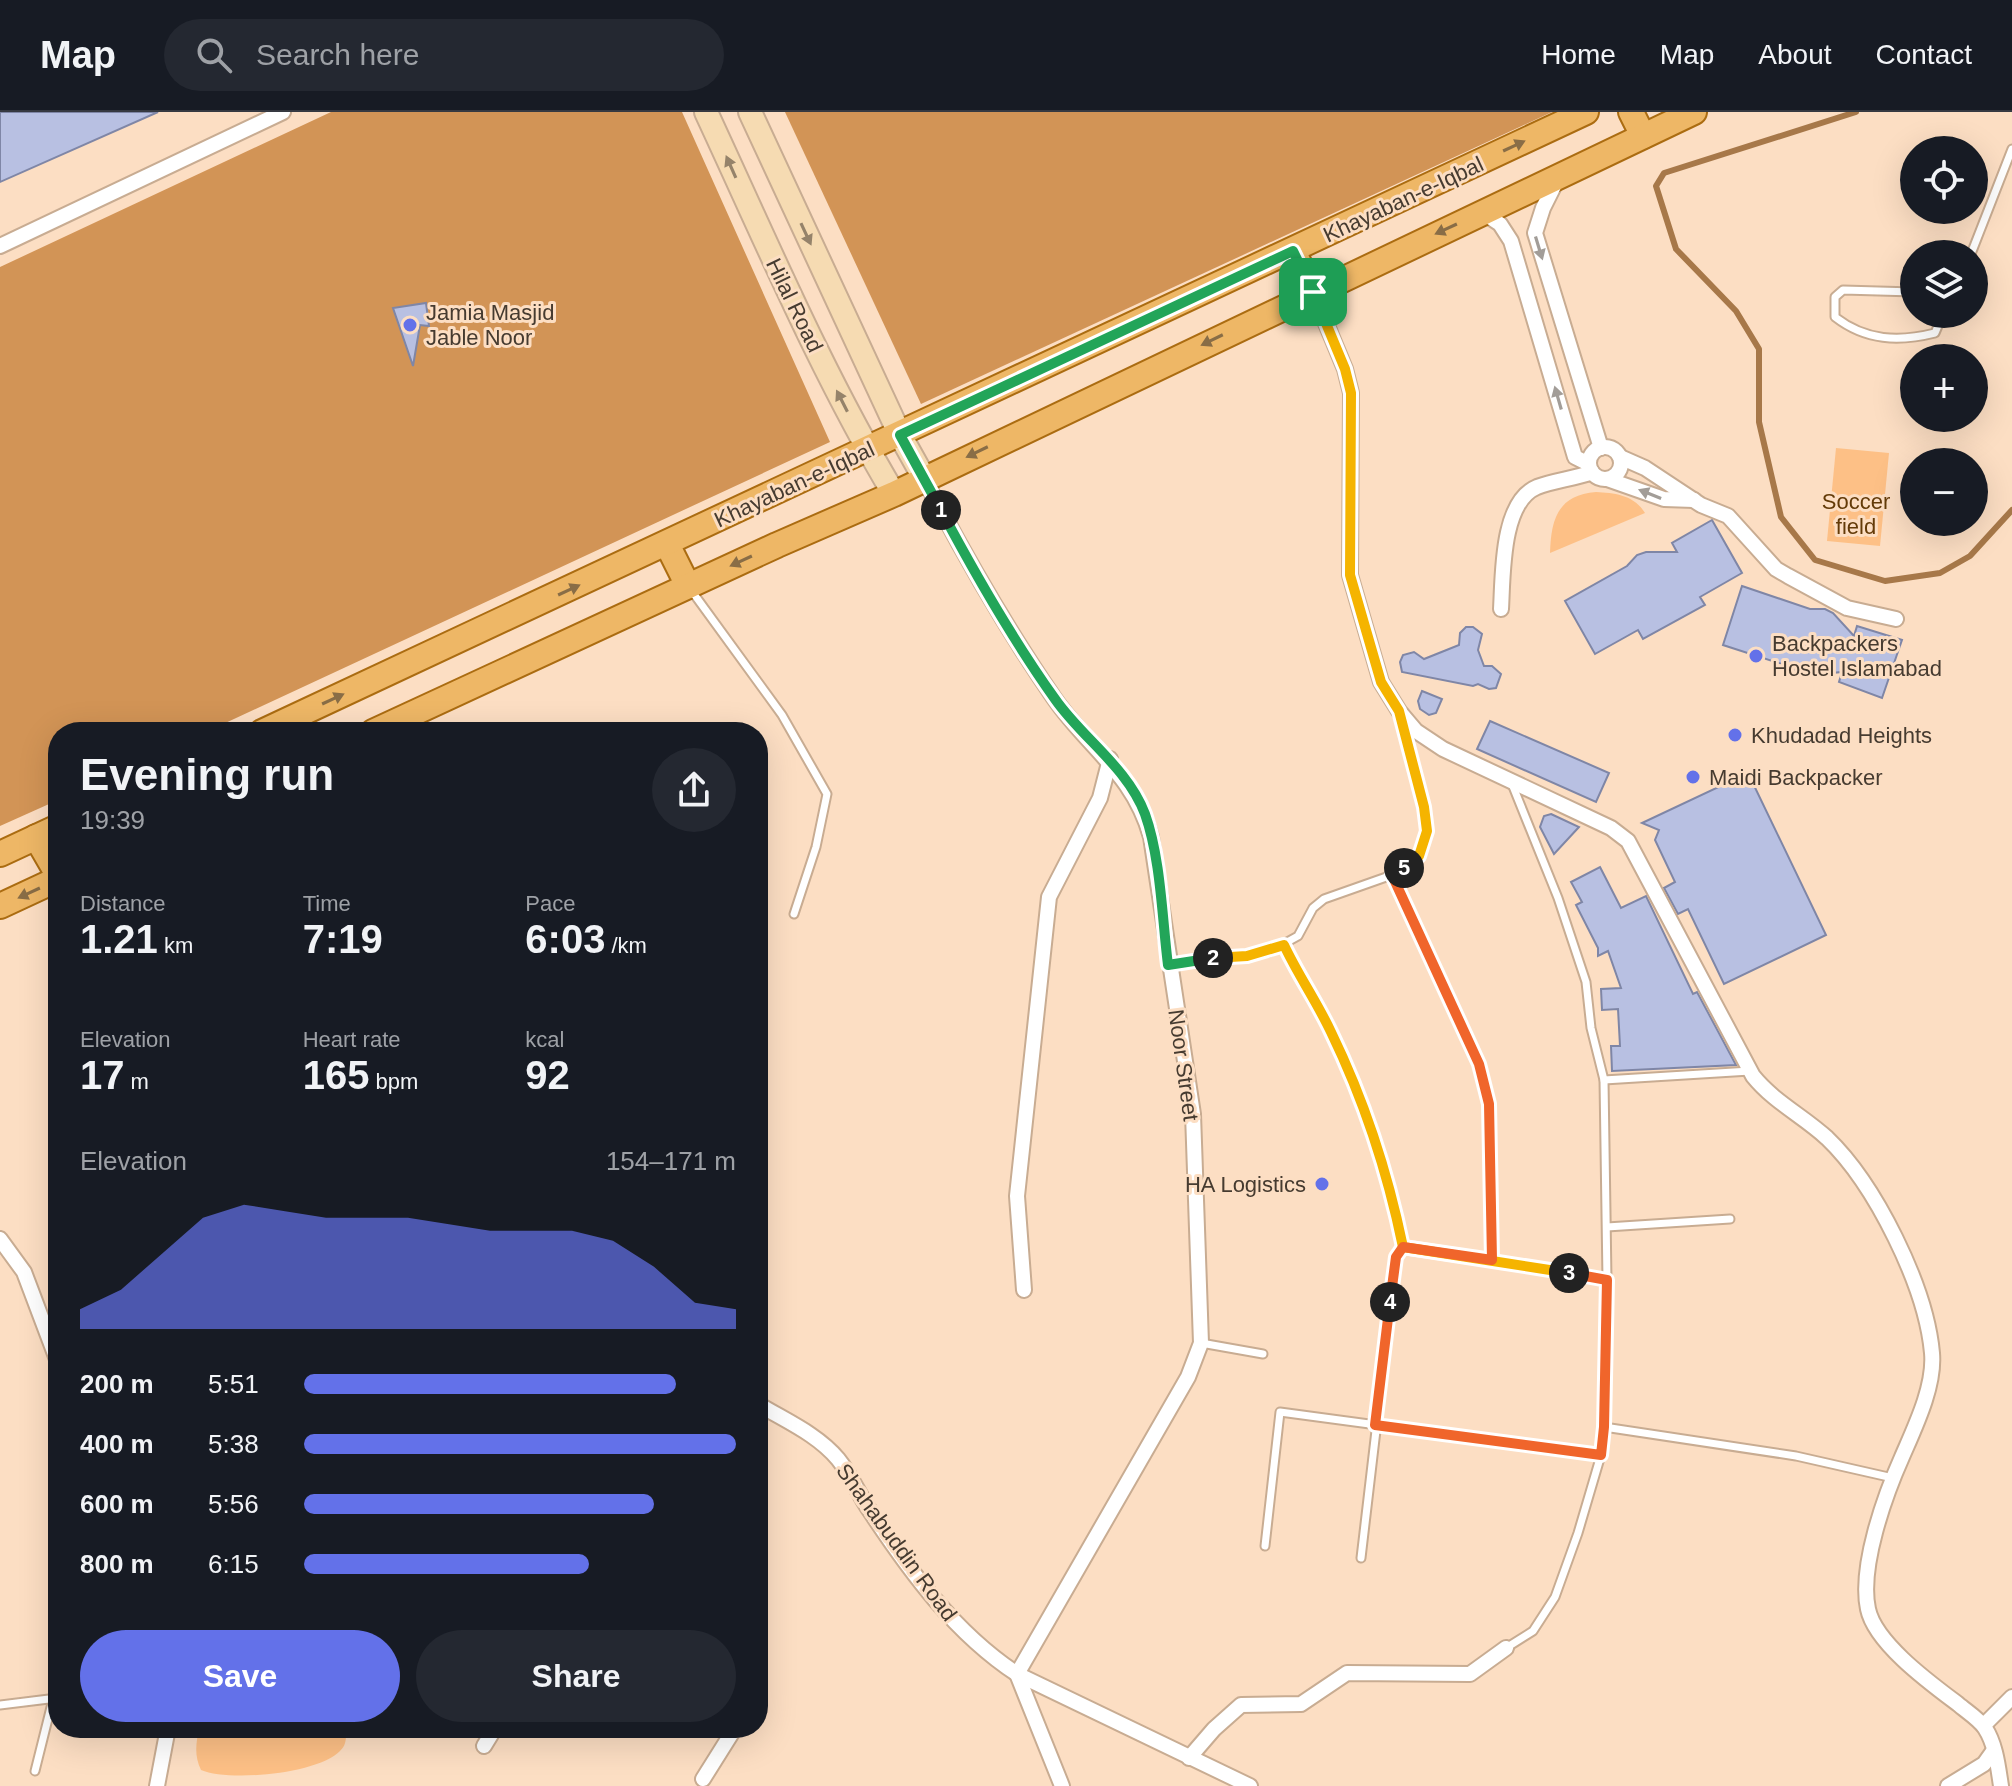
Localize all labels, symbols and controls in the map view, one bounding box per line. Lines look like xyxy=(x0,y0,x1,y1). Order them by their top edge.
search box xyxy=(164,19,724,91)
icon: search xyxy=(192,33,236,77)
text: Map xyxy=(40,34,116,76)
text: Search here xyxy=(256,38,419,71)
text: Home xyxy=(1541,39,1616,70)
text: Map xyxy=(1660,39,1714,70)
text: About xyxy=(1758,39,1832,70)
text: Contact xyxy=(1876,39,1972,70)
map controls xyxy=(1900,136,1988,536)
button: locate xyxy=(1900,136,1988,224)
one-way arrow xyxy=(1502,139,1525,153)
street label: Khayaban-e-Iqbal xyxy=(1319,151,1487,247)
one-way arrow xyxy=(724,155,738,178)
one-way arrow xyxy=(799,222,813,245)
one-way arrow xyxy=(1435,222,1458,236)
one-way arrow xyxy=(1533,236,1546,260)
button: layers xyxy=(1900,240,1988,328)
street label: Hilal Road xyxy=(761,254,828,356)
pin xyxy=(1279,258,1347,326)
icon: arrive xyxy=(1291,270,1335,314)
place label: Jamia Masjid Jable Noor xyxy=(426,300,554,350)
marker: Jamia Masjid Jable Noor xyxy=(401,316,419,334)
one-way arrow xyxy=(1200,333,1223,347)
button: + xyxy=(1900,344,1988,432)
one-way arrow xyxy=(1551,385,1564,409)
one-way arrow xyxy=(836,390,849,413)
street label: Khayaban-e-Iqbal xyxy=(710,436,878,532)
one-way arrow xyxy=(965,445,989,459)
button: − xyxy=(1900,448,1988,536)
one-way arrow xyxy=(1638,487,1662,500)
park label: Soccer field xyxy=(1822,489,1890,539)
pin: 1 xyxy=(921,490,961,530)
text: 1 xyxy=(935,497,947,522)
one-way arrow xyxy=(729,554,753,568)
one-way arrow xyxy=(557,583,580,597)
place label: Backpackers Hostel Islamabad xyxy=(1772,631,1942,681)
marker: Backpackers Hostel Islamabad xyxy=(1747,647,1765,665)
one-way arrow xyxy=(321,692,344,706)
place label: Khudadad Heights xyxy=(1751,723,1932,748)
marker: Khudadad Heights xyxy=(1726,726,1744,744)
button: share xyxy=(652,748,736,832)
text: Evening run xyxy=(80,750,334,799)
place label: Maidi Backpacker xyxy=(1709,765,1883,790)
marker: Maidi Backpacker xyxy=(1684,768,1702,786)
text: 19:39 xyxy=(80,805,145,835)
pin: 5 xyxy=(1384,848,1424,888)
text: 5 xyxy=(1398,855,1410,880)
one-way arrow xyxy=(17,886,41,899)
text: Distance xyxy=(80,891,166,916)
text: Time xyxy=(303,891,351,916)
text: Pace xyxy=(525,891,575,916)
text: 1.21 xyxy=(80,917,158,961)
text: 7:19 xyxy=(303,917,383,961)
text: 6:03 xyxy=(525,917,605,961)
text: km xyxy=(158,933,193,958)
text: /km xyxy=(605,933,647,958)
pin: 2 xyxy=(1193,938,1233,978)
text: 2 xyxy=(1207,945,1219,970)
street label: Noor Street xyxy=(1163,1008,1204,1123)
text: Elevation xyxy=(80,1027,171,1052)
text: Heart rate xyxy=(303,1027,400,1052)
text: kcal xyxy=(525,1027,564,1052)
text: 17 xyxy=(80,1053,125,1097)
text: 165 xyxy=(303,1053,369,1097)
text: 92 xyxy=(525,1053,570,1097)
text: m xyxy=(125,1069,149,1094)
text: bpm xyxy=(369,1069,418,1094)
text: Elevation xyxy=(80,1146,187,1176)
text: 154–171 m xyxy=(606,1146,736,1176)
place label: HA Logistics xyxy=(1185,1172,1306,1197)
marker: HA Logistics xyxy=(1313,1175,1331,1193)
pin: 3 xyxy=(1549,1253,1589,1293)
text: 3 xyxy=(1563,1260,1575,1285)
pin: 4 xyxy=(1370,1282,1410,1322)
text: 4 xyxy=(1384,1289,1396,1314)
text: 200 m xyxy=(80,1369,154,1399)
text: 5:51 xyxy=(208,1369,259,1399)
text: 400 m xyxy=(80,1429,154,1459)
text: 5:38 xyxy=(208,1429,259,1459)
street label: Shahabuddin Road xyxy=(831,1459,962,1626)
text: 600 m xyxy=(80,1489,154,1519)
text: 5:56 xyxy=(208,1489,259,1519)
text: 800 m xyxy=(80,1549,154,1579)
text: 6:15 xyxy=(208,1549,259,1579)
button: Save xyxy=(80,1630,400,1722)
button: Share xyxy=(416,1630,736,1722)

